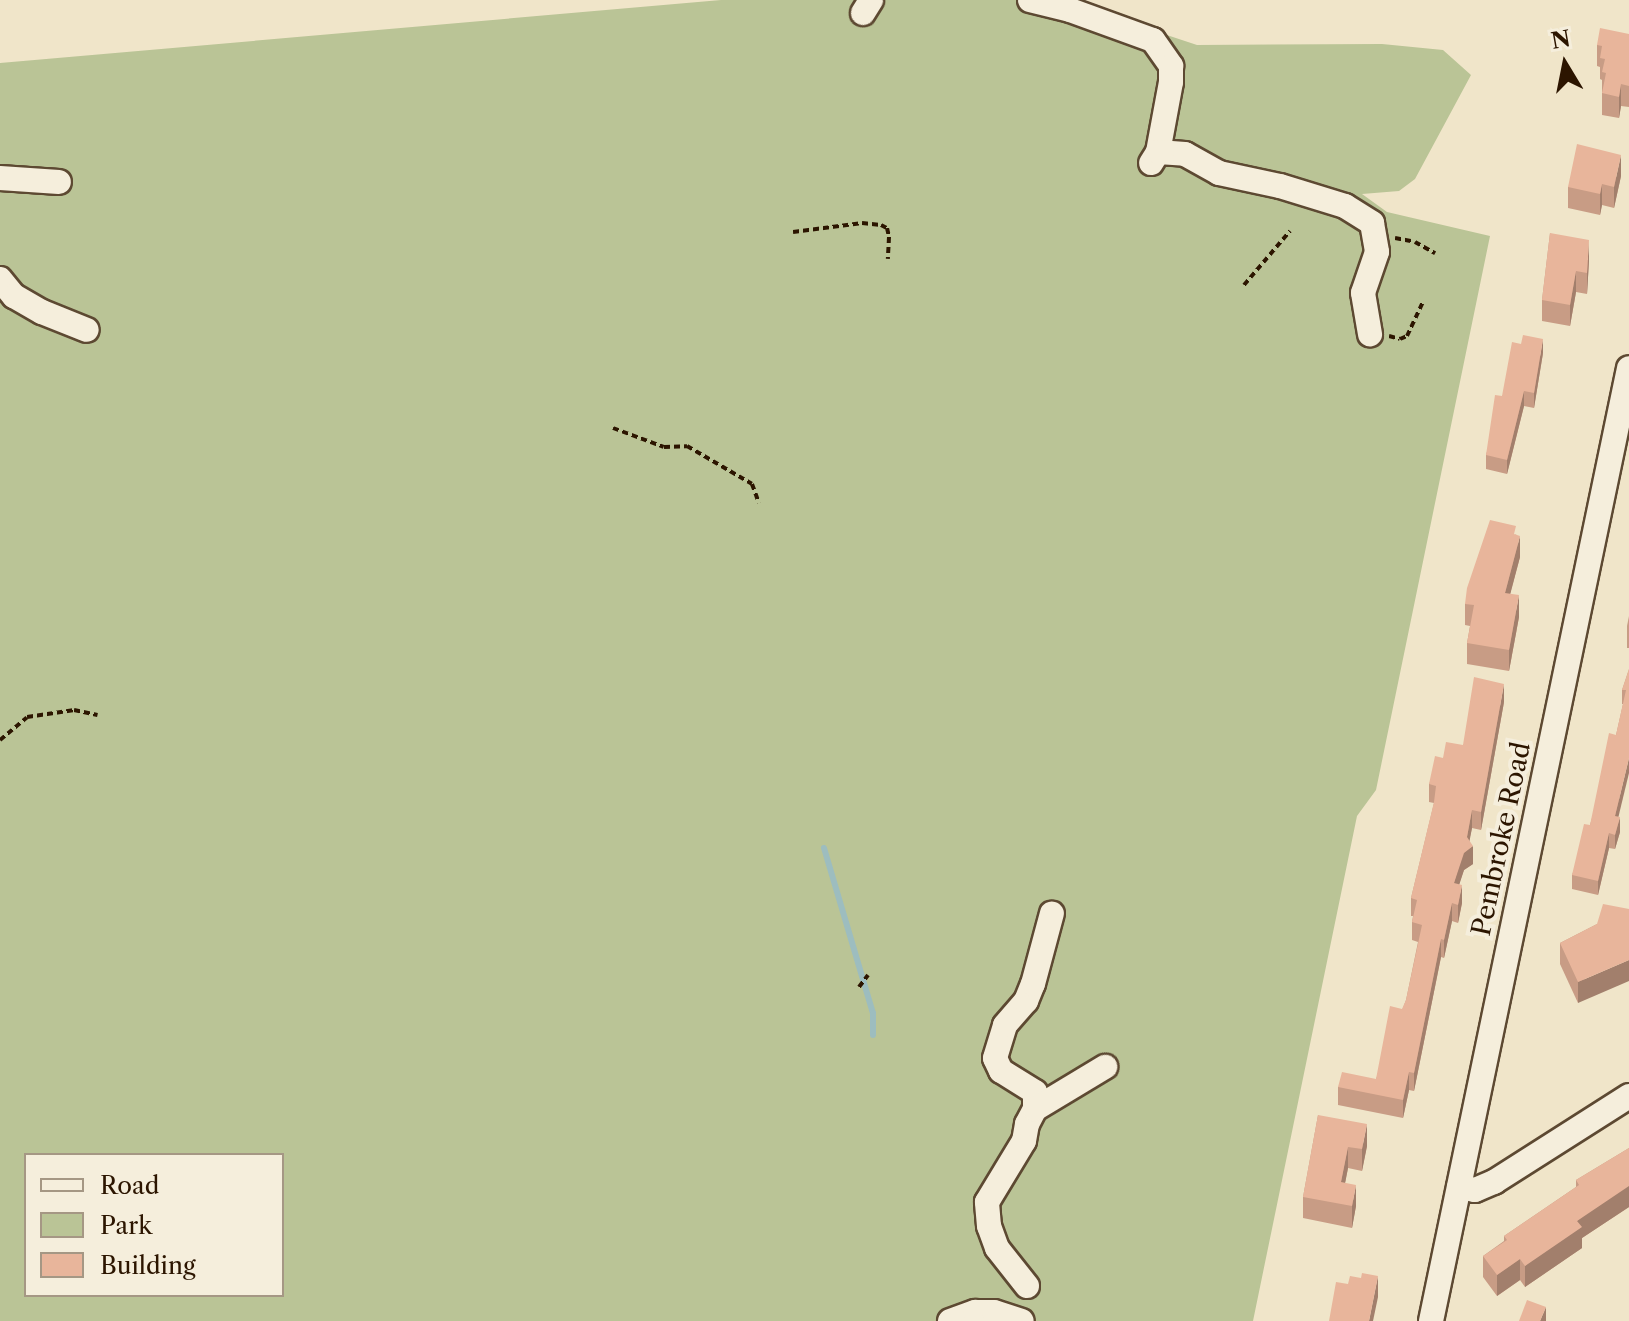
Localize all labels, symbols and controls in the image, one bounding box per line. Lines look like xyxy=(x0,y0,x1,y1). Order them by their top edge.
north arrow xyxy=(1525,24,1605,104)
text: N xyxy=(1549,25,1573,55)
street label: Pembroke Road xyxy=(1466,739,1538,939)
legend xyxy=(24,1153,284,1297)
text: Road xyxy=(100,1171,159,1200)
text: Park xyxy=(100,1211,152,1240)
text: Building xyxy=(100,1251,196,1280)

